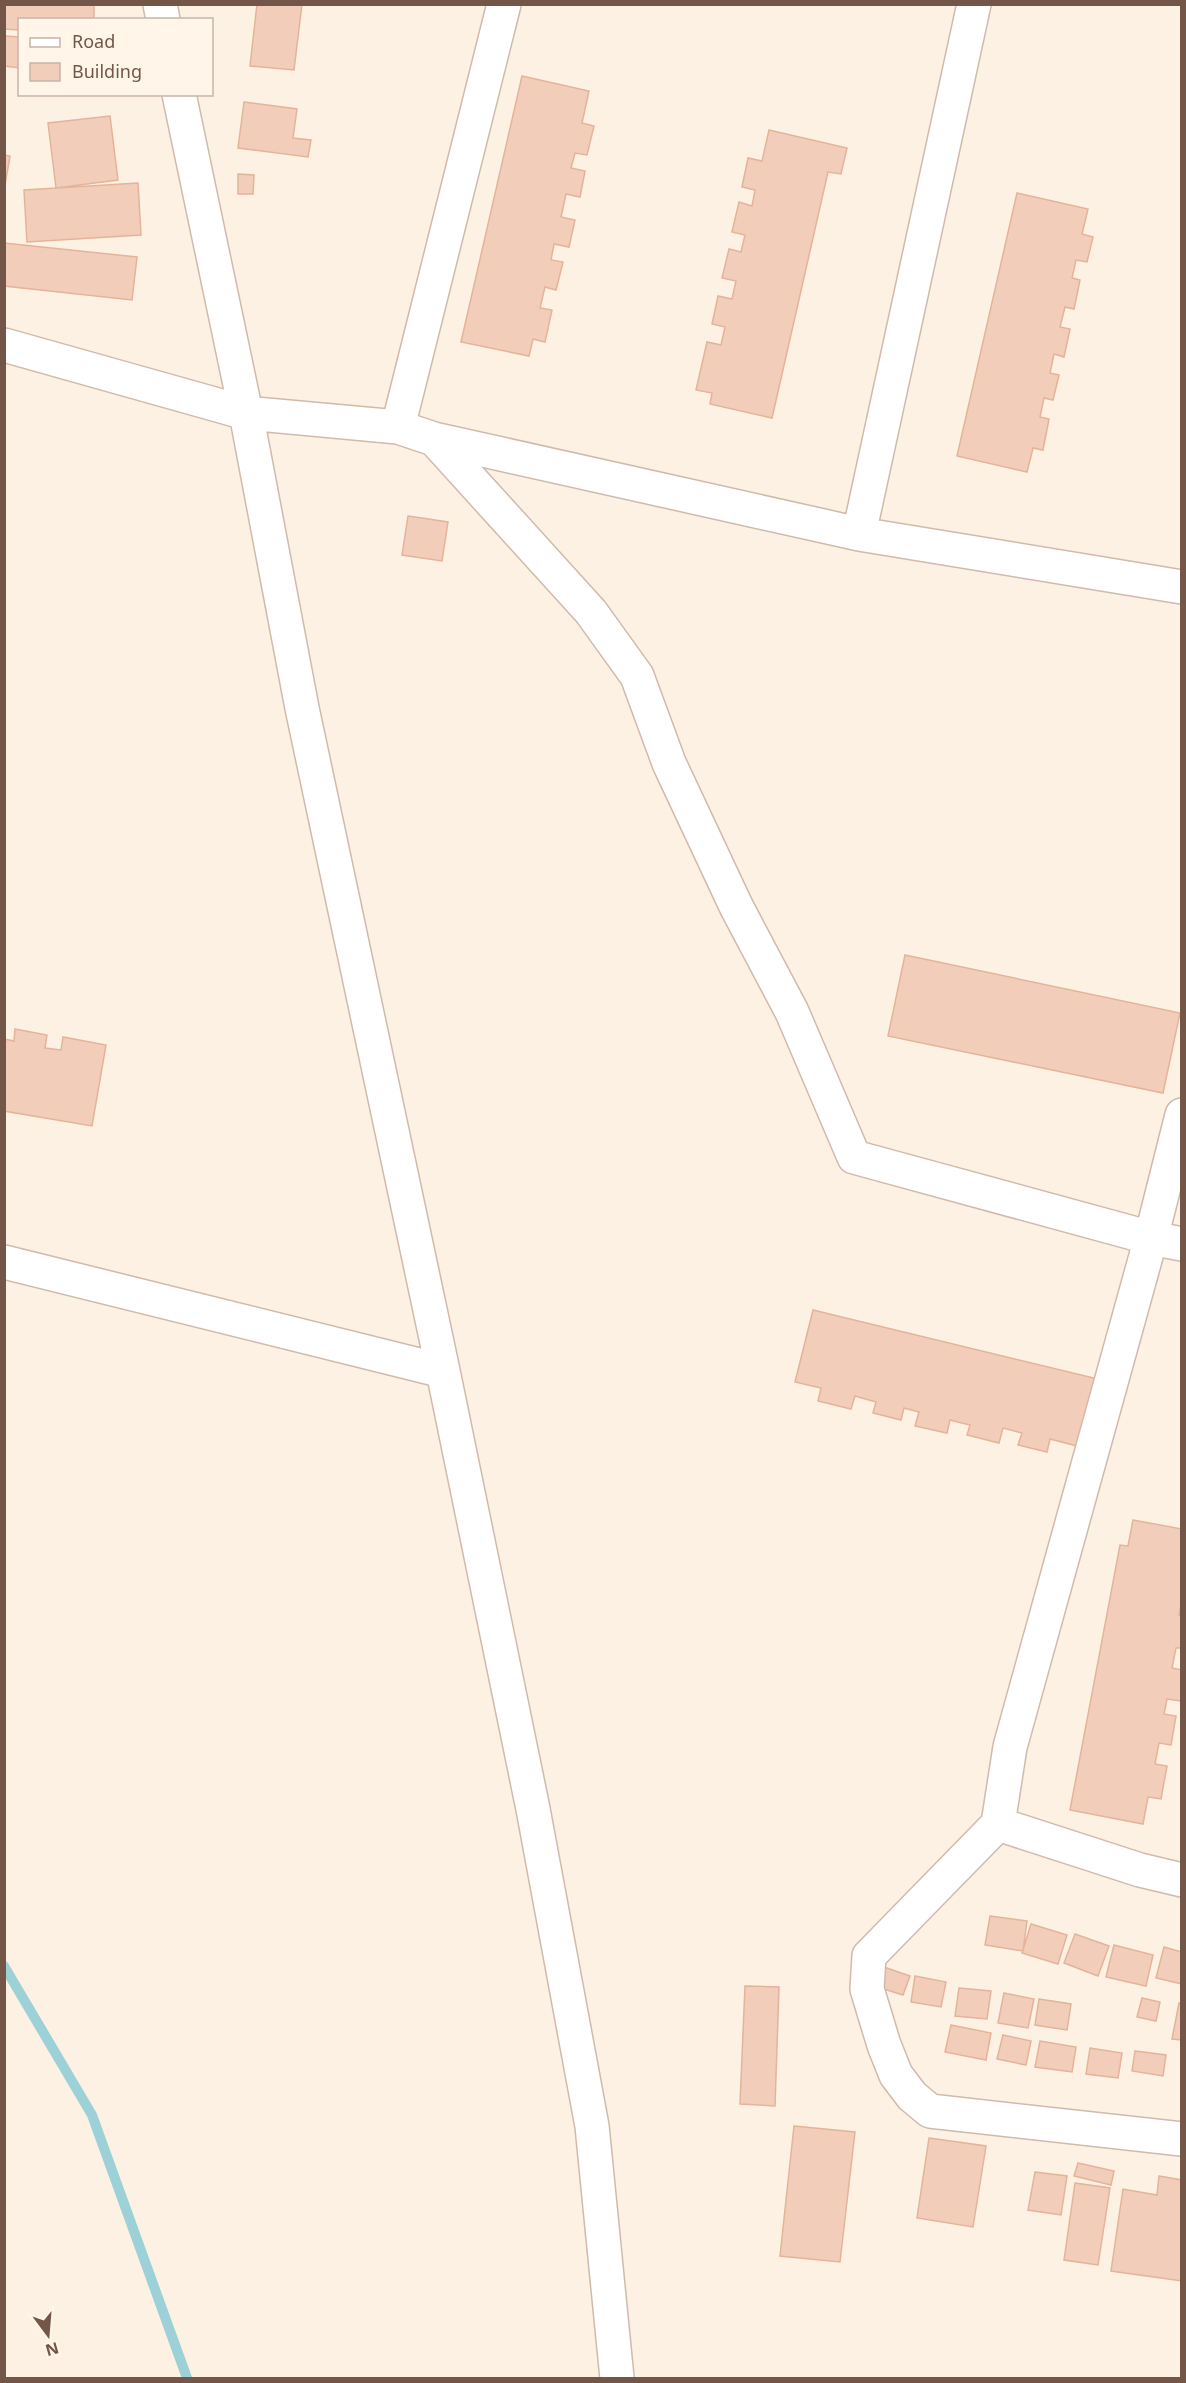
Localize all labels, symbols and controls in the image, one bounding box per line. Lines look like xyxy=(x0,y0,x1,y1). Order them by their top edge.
legend xyxy=(18,18,213,96)
text: Road xyxy=(72,29,115,53)
text: Building xyxy=(72,59,142,83)
north arrow xyxy=(18,2305,78,2365)
text: N xyxy=(43,2337,61,2362)

